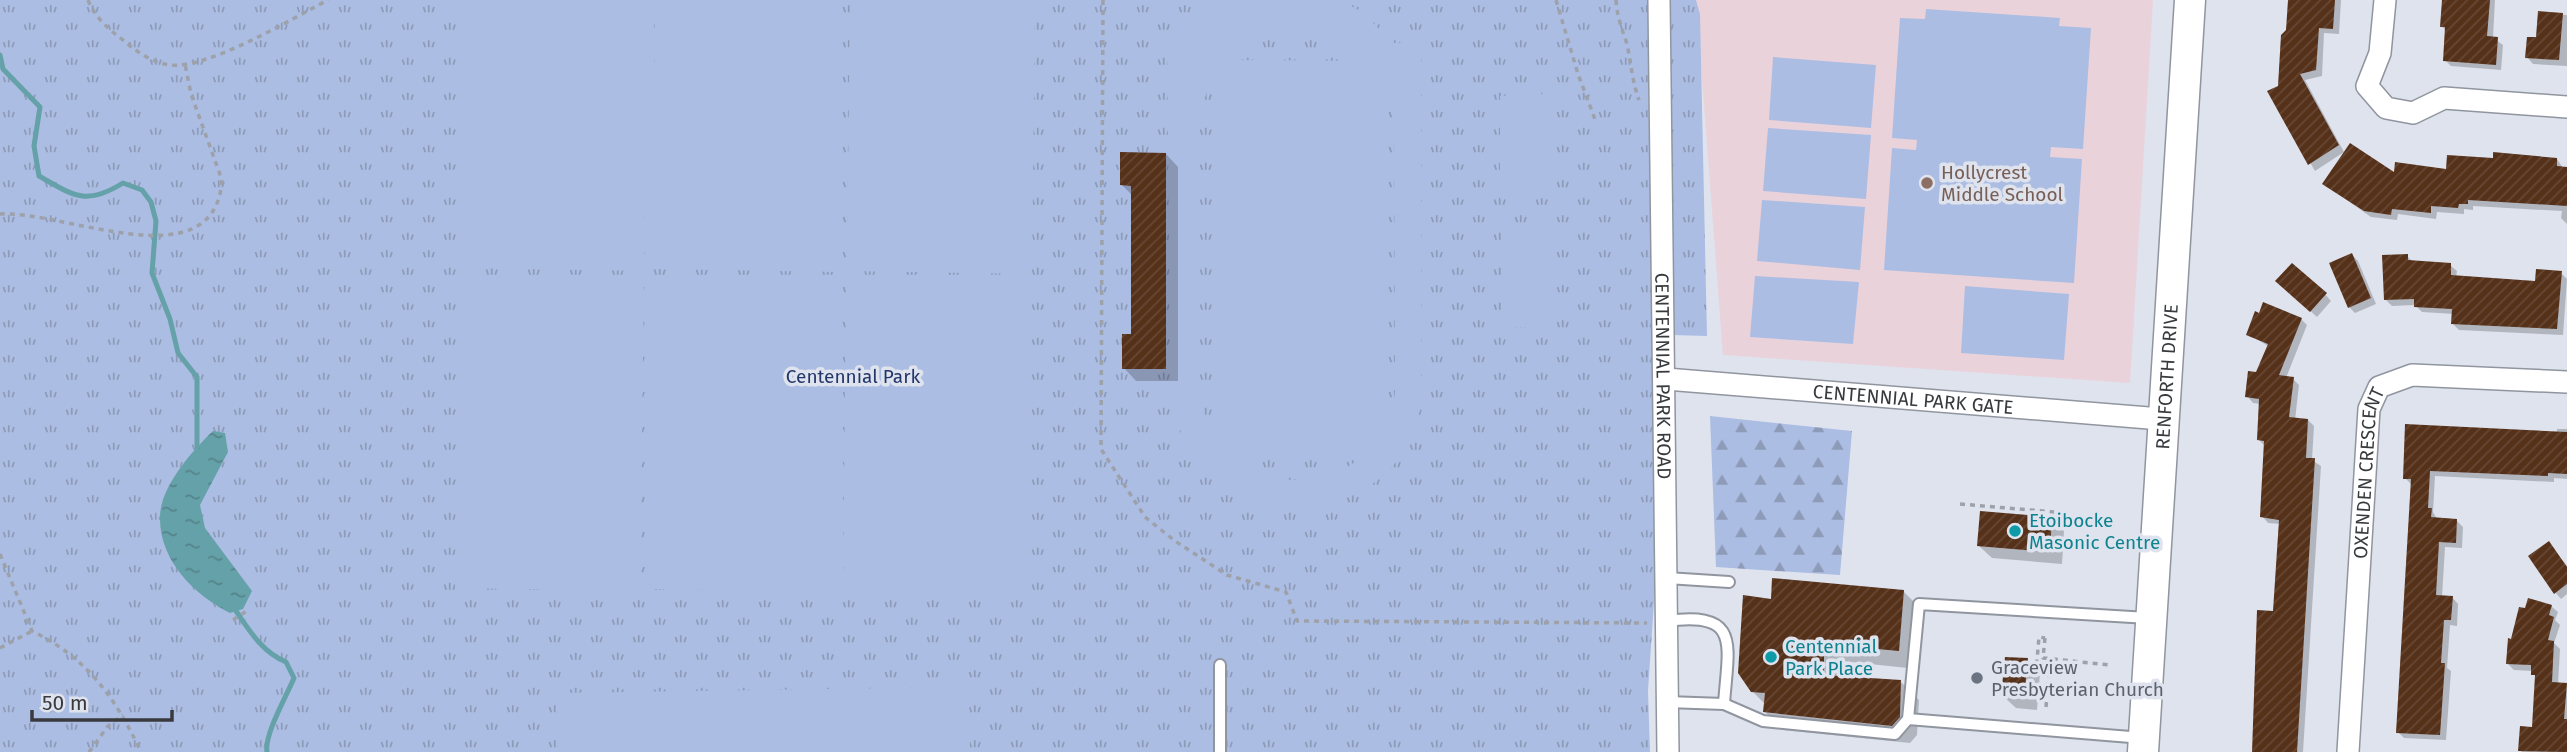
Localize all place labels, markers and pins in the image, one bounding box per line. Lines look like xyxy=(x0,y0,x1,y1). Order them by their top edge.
place label: Hollycrest Middle School xyxy=(1941,161,2063,206)
marker: Hollycrest Middle School xyxy=(1919,175,1935,191)
place label: Etoibocke Masonic Centre xyxy=(2029,509,2160,554)
marker: Etoibocke Masonic Centre xyxy=(2007,523,2023,539)
place label: Centennial Park Place xyxy=(1785,635,1877,680)
marker: Centennial Park Place xyxy=(1763,649,1779,665)
place label: Graceview Presbyterian Church xyxy=(1991,656,2164,701)
marker: Graceview Presbyterian Church xyxy=(1969,670,1985,686)

